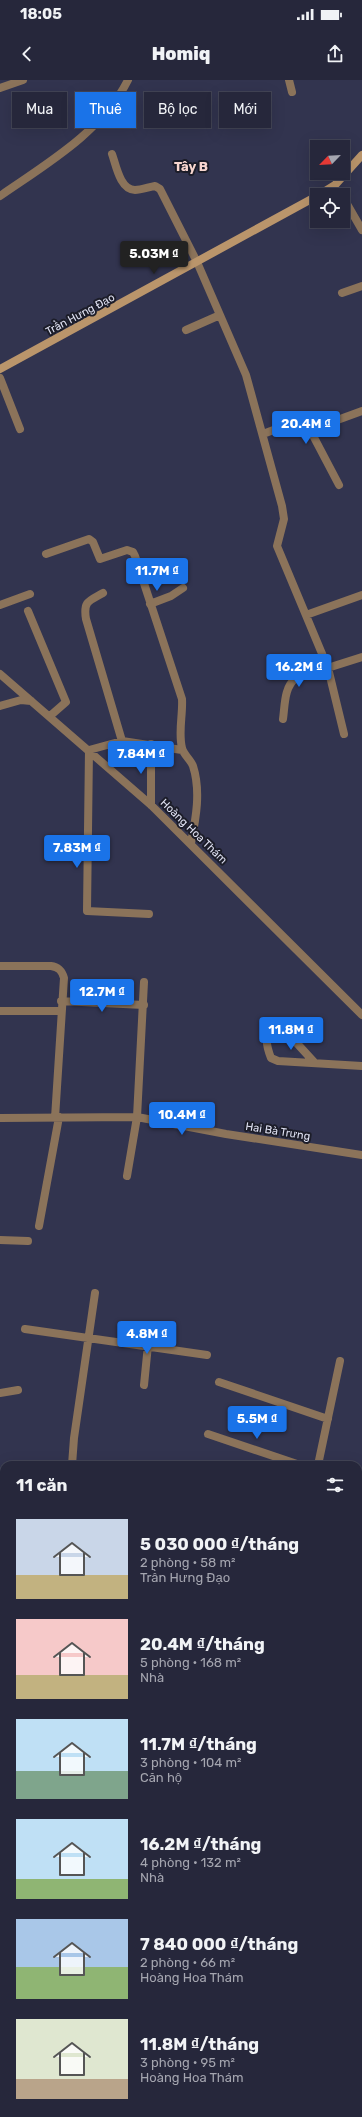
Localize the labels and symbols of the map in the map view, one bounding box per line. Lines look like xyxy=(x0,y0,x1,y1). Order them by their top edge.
north arrow xyxy=(310,140,350,180)
district label: Tây B xyxy=(174,159,208,174)
pin: 5.03M ₫ xyxy=(117,241,191,275)
street label: Trần Hưng Đạo xyxy=(43,290,117,338)
pin: 20.4M ₫ xyxy=(269,411,343,445)
pin: 11.7M ₫ xyxy=(120,558,194,592)
pin: 16.2M ₫ xyxy=(262,654,336,688)
pin: 7.84M ₫ xyxy=(104,741,178,775)
street label: Hoàng Hoa Thám xyxy=(158,796,230,867)
pin: 7.83M ₫ xyxy=(40,835,114,869)
pin: 12.7M ₫ xyxy=(65,979,139,1013)
pin: 11.8M ₫ xyxy=(254,1017,328,1051)
pin: 10.4M ₫ xyxy=(145,1102,219,1136)
street label: Hai Bà Trưng xyxy=(245,1120,311,1143)
pin: 4.8M ₫ xyxy=(114,1321,180,1355)
pin: 5.5M ₫ xyxy=(224,1406,290,1440)

